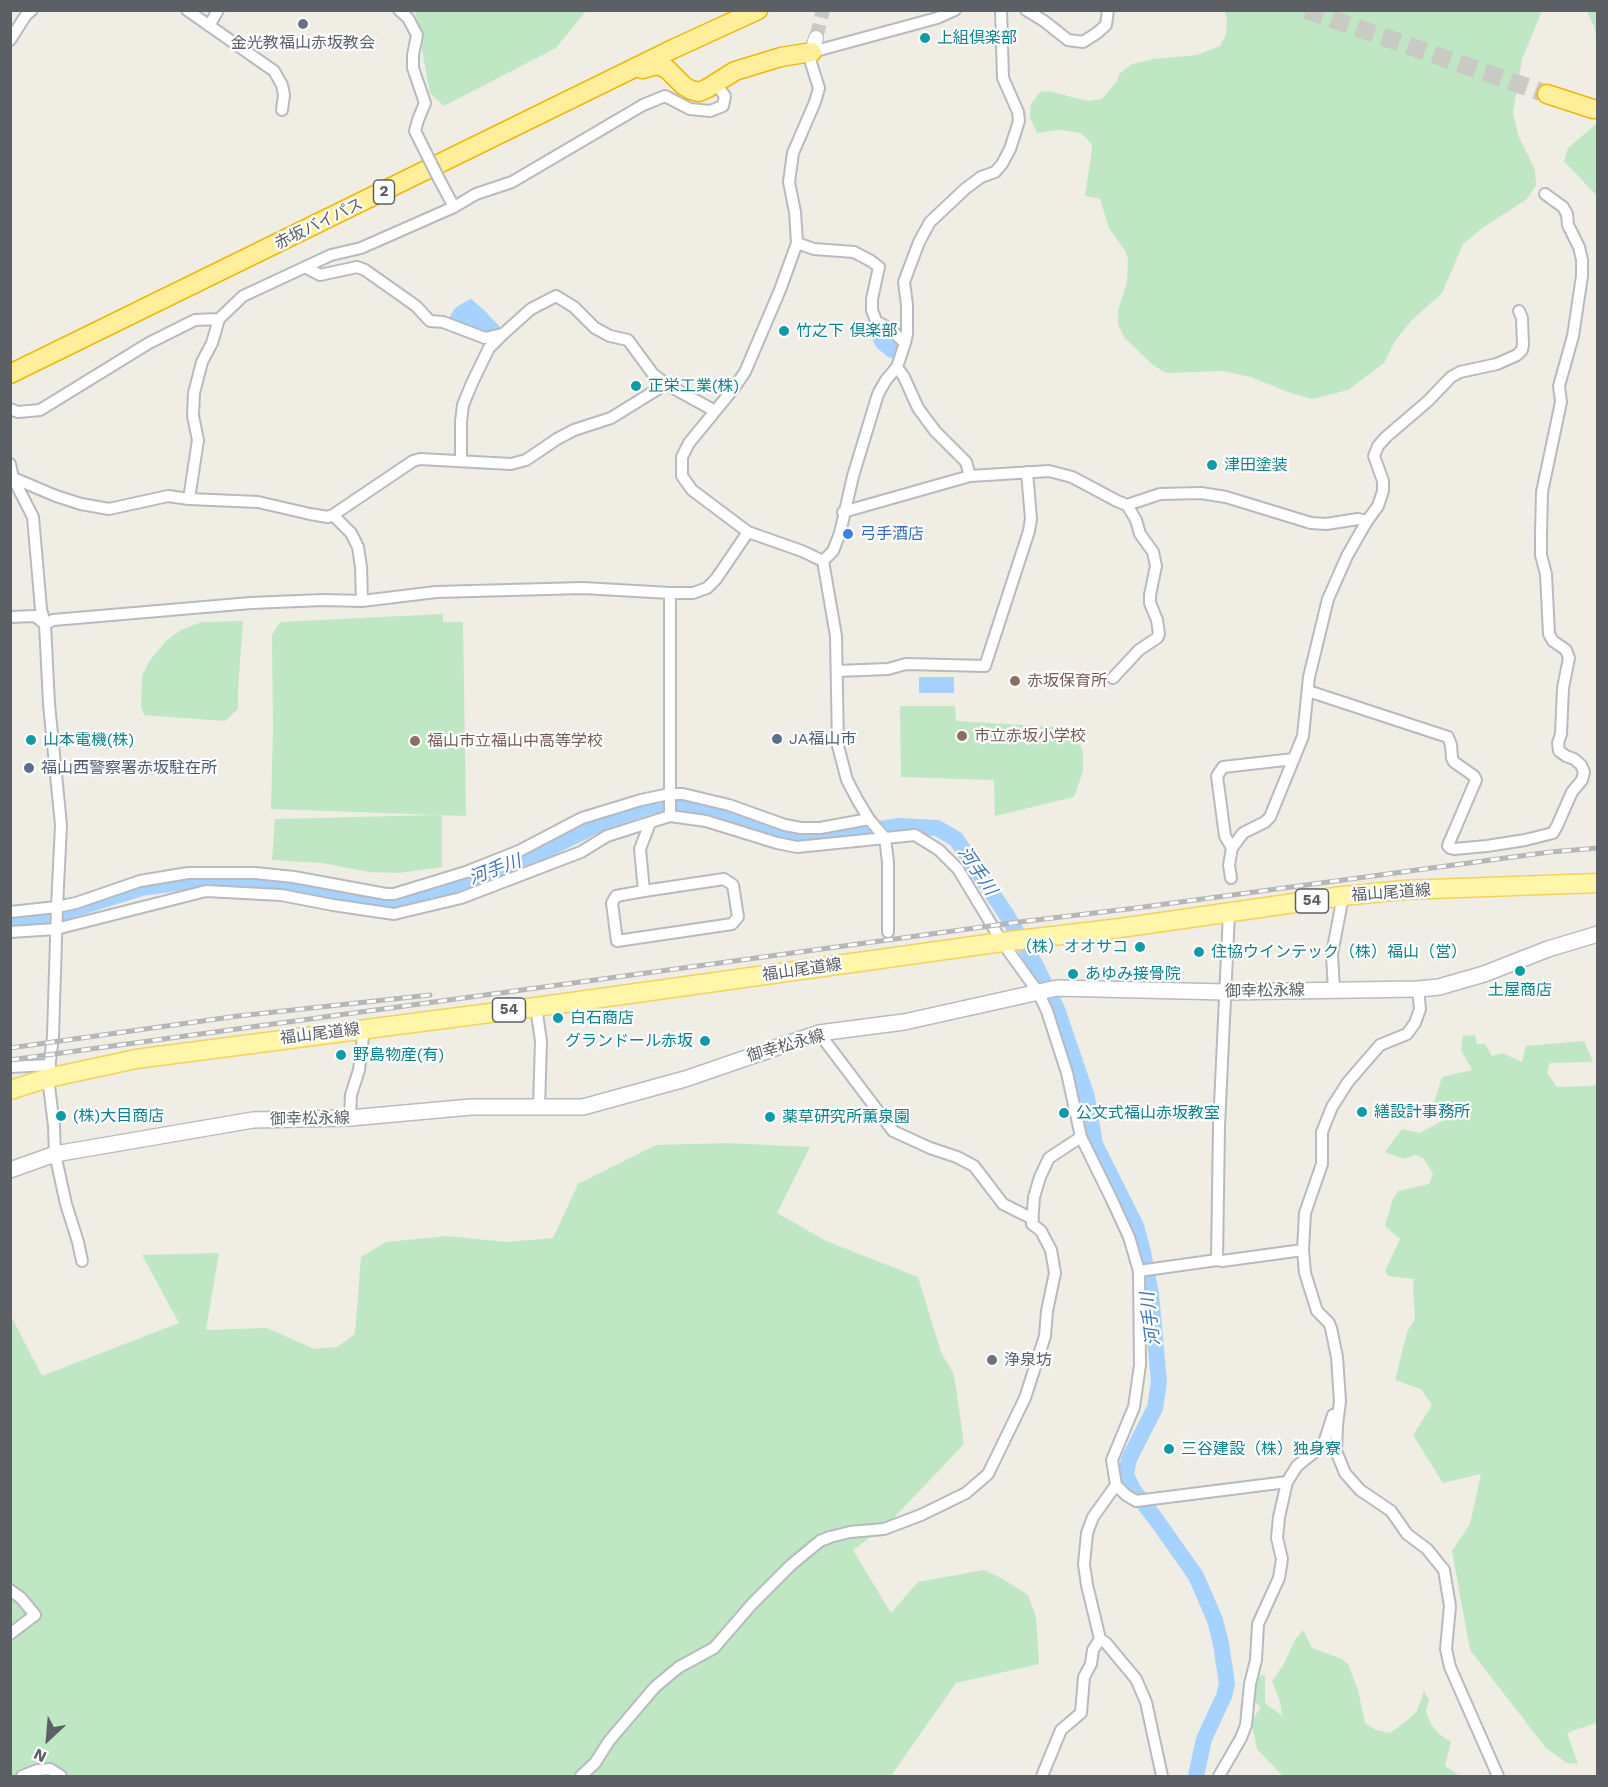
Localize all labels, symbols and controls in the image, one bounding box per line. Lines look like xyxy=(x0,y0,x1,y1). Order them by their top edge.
marker: 金光教福山赤坂教会 xyxy=(296,17,310,31)
place label: 上組倶楽部 xyxy=(937,28,1017,48)
marker: 上組倶楽部 xyxy=(918,31,932,45)
place label: 金光教福山赤坂教会 xyxy=(231,33,375,53)
road number: 2 xyxy=(374,180,394,204)
street label: 赤坂バイパス xyxy=(272,194,366,254)
place label: 竹之下 倶楽部 xyxy=(796,321,897,341)
marker: 竹之下 倶楽部 xyxy=(777,324,791,338)
place label: 正栄工業(株) xyxy=(648,376,739,396)
marker: 正栄工業(株) xyxy=(629,379,643,393)
place label: 津田塗装 xyxy=(1224,455,1288,475)
marker: 津田塗装 xyxy=(1205,458,1219,472)
place label: 弓手酒店 xyxy=(860,524,924,544)
marker: 弓手酒店 xyxy=(841,527,855,541)
place label: 赤坂保育所 xyxy=(1027,671,1107,691)
marker: 赤坂保育所 xyxy=(1008,674,1022,688)
place label: 市立赤坂小学校 xyxy=(974,726,1086,746)
place label: JA福山市 xyxy=(789,729,856,749)
marker: 市立赤坂小学校 xyxy=(955,729,969,743)
place label: 山本電機(株) xyxy=(43,730,134,750)
place label: 福山市立福山中高等学校 xyxy=(427,731,603,751)
marker: JA福山市 xyxy=(770,732,784,746)
marker: 山本電機(株) xyxy=(24,733,38,747)
marker: 福山市立福山中高等学校 xyxy=(408,734,422,748)
place label: 福山西警察署赤坂駐在所 xyxy=(41,758,217,778)
marker: 福山西警察署赤坂駐在所 xyxy=(22,761,36,775)
water label: 河手川 xyxy=(953,843,1001,899)
water label: 河手川 xyxy=(466,851,524,889)
street label: 福山尾道線 xyxy=(1350,881,1432,905)
road number: 54 xyxy=(1296,889,1328,913)
place label: （株）オオサコ xyxy=(1016,937,1128,957)
marker: （株）オオサコ xyxy=(1133,940,1147,954)
place label: 住協ウインテック（株）福山（営） xyxy=(1211,942,1467,962)
marker: 住協ウインテック（株）福山（営） xyxy=(1192,945,1206,959)
street label: 福山尾道線 xyxy=(761,955,843,985)
place label: あゆみ接骨院 xyxy=(1085,964,1181,984)
marker: 土屋商店 xyxy=(1513,964,1527,978)
marker: あゆみ接骨院 xyxy=(1066,967,1080,981)
place label: 土屋商店 xyxy=(1488,980,1552,1000)
street label: 御幸松永線 xyxy=(1225,981,1305,1001)
road number: 54 xyxy=(492,998,526,1022)
place label: 白石商店 xyxy=(570,1008,634,1028)
marker: 白石商店 xyxy=(551,1011,565,1025)
street label: 福山尾道線 xyxy=(279,1020,361,1048)
street label: 御幸松永線 xyxy=(745,1026,827,1066)
place label: グランドール赤坂 xyxy=(565,1031,693,1051)
marker: グランドール赤坂 xyxy=(698,1034,712,1048)
place label: 野島物産(有) xyxy=(353,1045,444,1065)
marker: 野島物産(有) xyxy=(334,1048,348,1062)
place label: 繕設計事務所 xyxy=(1374,1102,1470,1122)
place label: 公文式福山赤坂教室 xyxy=(1076,1103,1220,1123)
marker: 繕設計事務所 xyxy=(1355,1105,1369,1119)
place label: (株)大目商店 xyxy=(73,1106,164,1126)
marker: 公文式福山赤坂教室 xyxy=(1057,1106,1071,1120)
place label: 薬草研究所薫泉園 xyxy=(782,1107,910,1127)
marker: (株)大目商店 xyxy=(54,1109,68,1123)
street label: 御幸松永線 xyxy=(270,1109,350,1129)
marker: 薬草研究所薫泉園 xyxy=(763,1110,777,1124)
water label: 河手川 xyxy=(1137,1291,1165,1347)
place label: 浄泉坊 xyxy=(1004,1350,1052,1370)
marker: 浄泉坊 xyxy=(985,1353,999,1367)
place label: 三谷建設（株）独身寮 xyxy=(1181,1439,1341,1459)
marker: 三谷建設（株）独身寮 xyxy=(1162,1442,1176,1456)
north arrow xyxy=(18,1709,78,1769)
text: N xyxy=(30,1744,49,1767)

